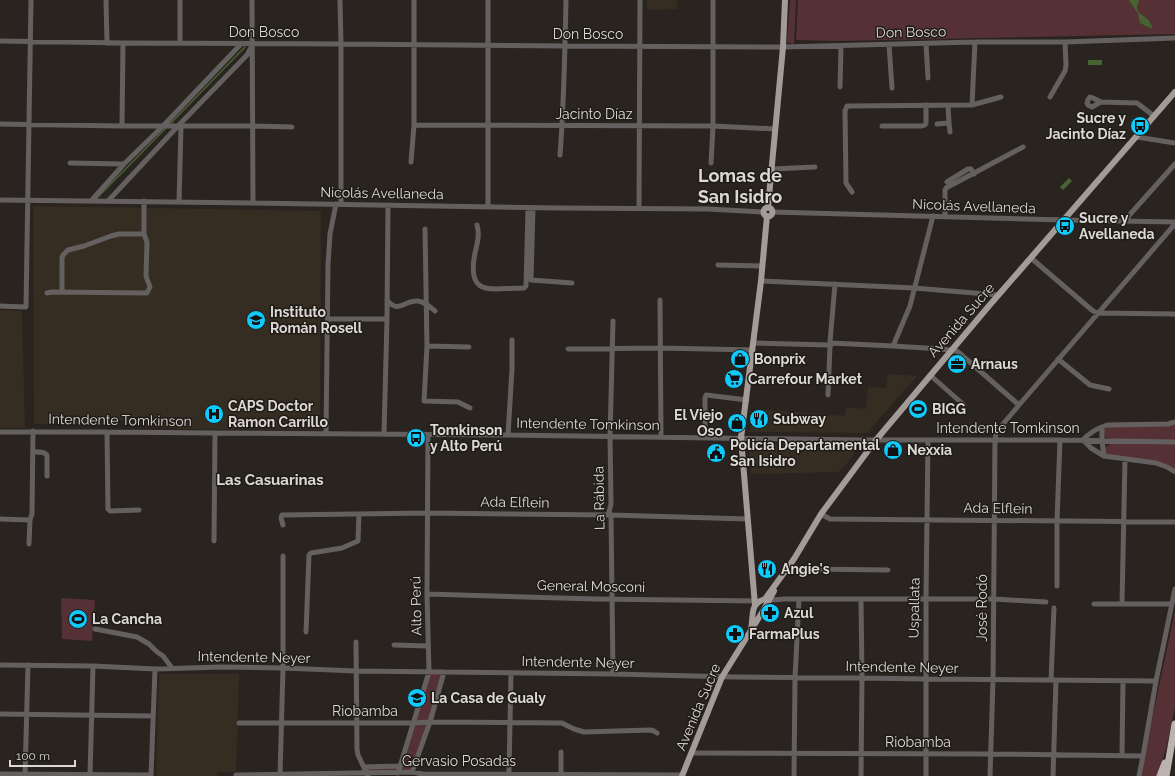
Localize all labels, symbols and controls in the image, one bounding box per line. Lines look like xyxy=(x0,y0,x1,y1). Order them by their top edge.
street label: Don Bosco xyxy=(876,23,946,41)
street label: Don Bosco xyxy=(229,24,299,40)
street label: Don Bosco xyxy=(553,26,623,42)
street label: Jacinto Díaz xyxy=(555,106,633,122)
place label: Sucre y Jacinto Díaz xyxy=(1046,110,1126,142)
bus stop icon: Sucre y Jacinto Díaz xyxy=(1129,115,1151,137)
district label: Lomas de San Isidro xyxy=(698,165,782,207)
street label: Nicolás Avellaneda xyxy=(320,184,444,202)
street label: Nicolás Avellaneda xyxy=(912,196,1036,216)
place label: Sucre y Avellaneda xyxy=(1079,210,1155,242)
bus stop icon: Sucre y Avellaneda xyxy=(1054,215,1076,237)
street label: Avenida Sucre xyxy=(924,280,998,360)
place label: Instituto Román Rosell xyxy=(270,304,363,336)
school or university icon: Instituto Román Rosell xyxy=(245,309,267,331)
shop icon: Bonprix xyxy=(729,348,751,370)
place label: Bonprix xyxy=(754,351,806,367)
office icon: Arnaus xyxy=(946,353,968,375)
place label: Arnaus xyxy=(971,356,1018,372)
supermarket icon: Carrefour Market xyxy=(723,368,745,390)
place label: Carrefour Market xyxy=(748,371,863,387)
place label: CAPS Doctor Ramon Carrillo xyxy=(228,398,328,430)
sports icon: BIGG xyxy=(907,398,929,420)
place label: BIGG xyxy=(932,401,966,417)
hospital icon: CAPS Doctor Ramon Carrillo xyxy=(203,403,225,425)
place label: El Viejo Oso xyxy=(674,407,724,439)
restaurant icon: Subway xyxy=(748,408,770,430)
street label: Intendente Tomkinson xyxy=(48,411,192,429)
place label: Subway xyxy=(773,411,826,427)
shop icon: El Viejo Oso xyxy=(726,412,748,434)
street label: Intendente Tomkinson xyxy=(516,415,660,433)
street label: Intendente Tomkinson xyxy=(936,420,1080,436)
place label: Tomkinson y Alto Perú xyxy=(430,422,503,454)
bus stop icon: Tomkinson y Alto Perú xyxy=(405,427,427,449)
place label: Policía Departamental San Isidro xyxy=(730,437,880,469)
shop icon: Nexxia xyxy=(882,439,904,461)
public building icon: Policía Departamental San Isidro xyxy=(705,442,727,464)
place label: Nexxia xyxy=(907,442,952,458)
street label: La Rábida xyxy=(590,466,608,530)
district label: Las Casuarinas xyxy=(216,471,324,489)
street label: Ada Elflein xyxy=(480,493,550,511)
street label: Ada Elflein xyxy=(963,499,1033,517)
restaurant icon: Angie's xyxy=(756,558,778,580)
place label: Angie's xyxy=(781,561,830,577)
street label: José Rodó xyxy=(974,574,990,642)
street label: Alto Perú xyxy=(407,576,425,636)
street label: General Mosconi xyxy=(537,577,645,595)
street label: Uspallata xyxy=(905,577,923,639)
pharmacy icon: Azul xyxy=(759,602,781,624)
place label: Azul xyxy=(784,605,814,621)
sports icon: La Cancha xyxy=(67,608,89,630)
place label: La Cancha xyxy=(92,611,162,627)
pharmacy icon: FarmaPlus xyxy=(724,623,746,645)
place label: FarmaPlus xyxy=(749,626,820,642)
street label: Intendente Neyer xyxy=(197,648,311,666)
street label: Intendente Neyer xyxy=(521,653,635,671)
street label: Intendente Neyer xyxy=(845,658,959,676)
street label: Avenida Sucre xyxy=(672,661,724,753)
school or university icon: La Casa de Gualy xyxy=(406,687,428,709)
place label: La Casa de Gualy xyxy=(431,690,546,706)
street label: Riobamba xyxy=(332,703,398,719)
street label: Riobamba xyxy=(885,734,951,750)
scale bar xyxy=(10,742,75,768)
text: 100 m xyxy=(16,749,50,763)
street label: Gervasio Posadas xyxy=(402,753,516,769)

